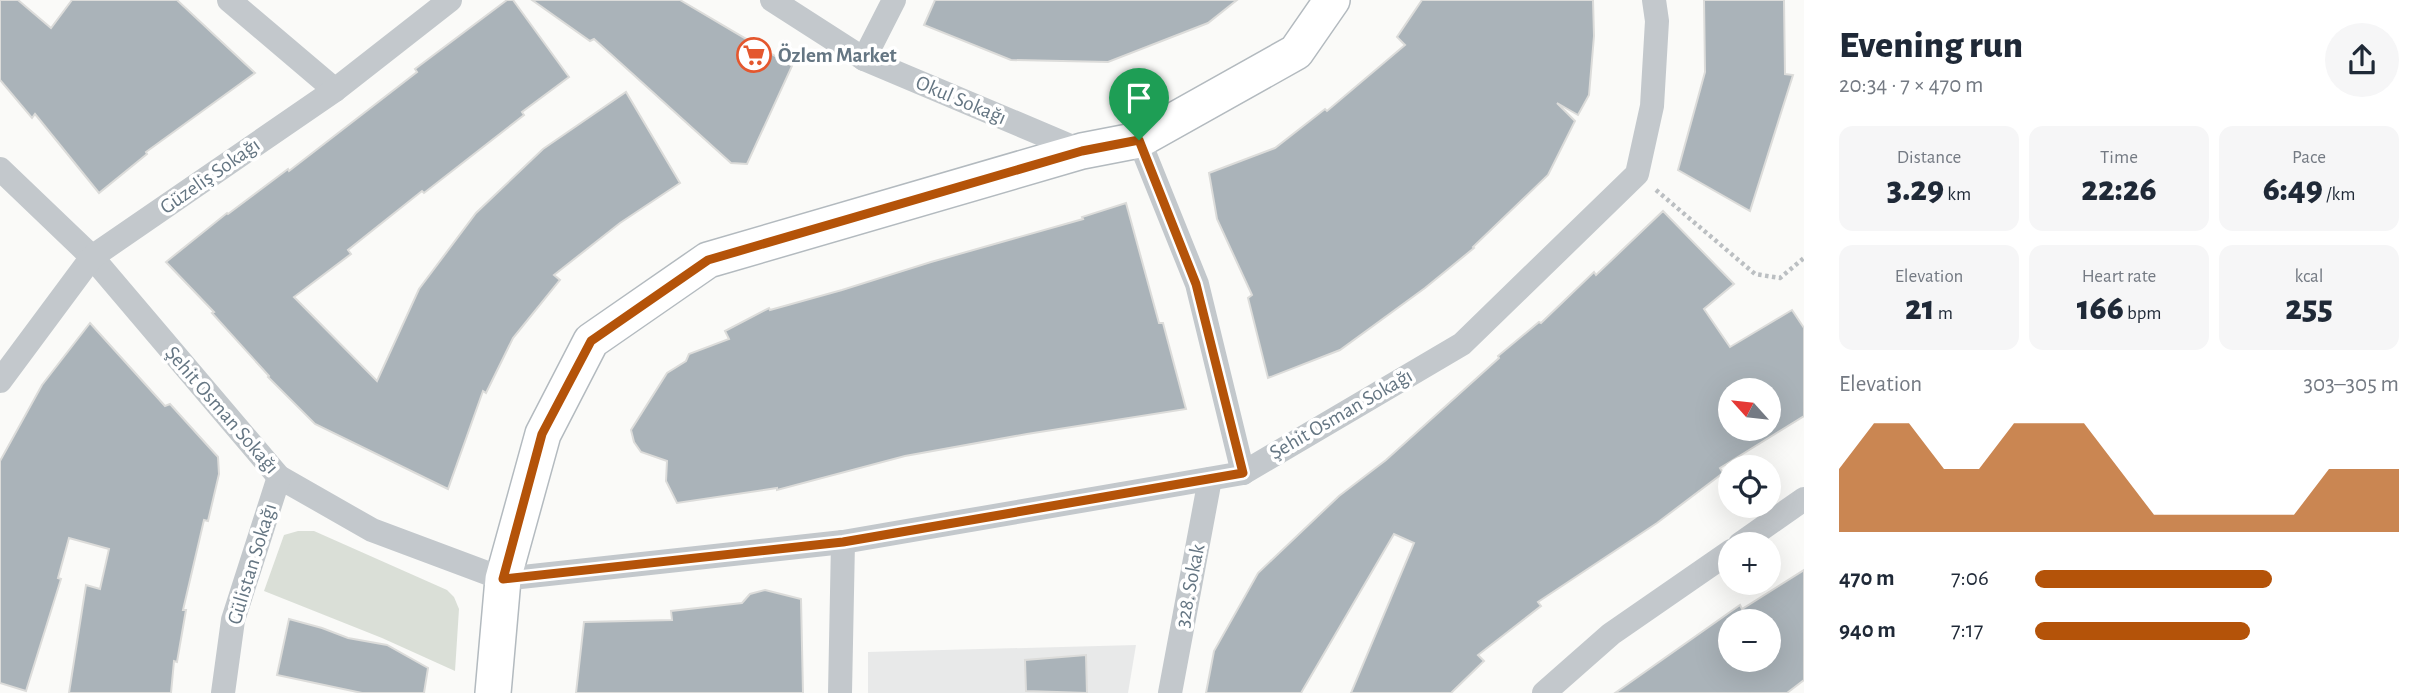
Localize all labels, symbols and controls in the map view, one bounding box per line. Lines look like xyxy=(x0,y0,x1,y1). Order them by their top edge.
button: share xyxy=(2325,23,2399,97)
text: Evening run xyxy=(1839,27,2023,65)
supermarket icon: Özlem Market xyxy=(735,36,773,74)
place label: Özlem Market xyxy=(778,43,897,66)
pin xyxy=(1109,68,1169,140)
street label: Okul Sokağı xyxy=(913,72,1009,128)
text: 20:34 · 7 × 470 m xyxy=(1839,74,1984,97)
icon: arrive xyxy=(1120,79,1158,117)
street label: Güzeliş Sokağı xyxy=(156,134,264,218)
text: Distance xyxy=(1897,148,1961,167)
text: Time xyxy=(2100,148,2138,167)
text: Pace xyxy=(2292,148,2326,167)
text: 3.29 xyxy=(1887,172,1944,207)
text: 22:26 xyxy=(2081,172,2157,207)
text: 6:49 xyxy=(2263,172,2323,207)
text: km xyxy=(1944,185,1971,204)
text: /km xyxy=(2323,185,2355,204)
text: Elevation xyxy=(1895,267,1963,286)
text: Heart rate xyxy=(2082,267,2156,286)
text: kcal xyxy=(2295,267,2323,286)
text: 21 xyxy=(1905,291,1935,326)
text: 166 xyxy=(2077,291,2124,326)
text: 255 xyxy=(2285,291,2333,326)
text: m xyxy=(1935,304,1953,323)
text: bpm xyxy=(2124,304,2161,323)
street label: Şehit Osman Sokağı xyxy=(161,342,283,478)
street label: Şehit Osman Sokağı xyxy=(1266,365,1416,463)
text: Elevation xyxy=(1839,373,1922,396)
text: 303–305 m xyxy=(2304,373,2399,396)
north arrow xyxy=(1718,378,1782,441)
map controls xyxy=(1718,378,1781,672)
button: locate xyxy=(1718,455,1781,518)
street label: Gülistan Sokağı xyxy=(224,501,280,627)
button: + xyxy=(1718,532,1781,595)
street label: 328. Sokak xyxy=(1172,542,1208,630)
text: 470 m xyxy=(1839,567,1895,590)
text: 7:06 xyxy=(1951,567,1989,590)
button: − xyxy=(1718,609,1781,672)
text: 940 m xyxy=(1839,619,1896,642)
text: 7:17 xyxy=(1951,619,1983,642)

